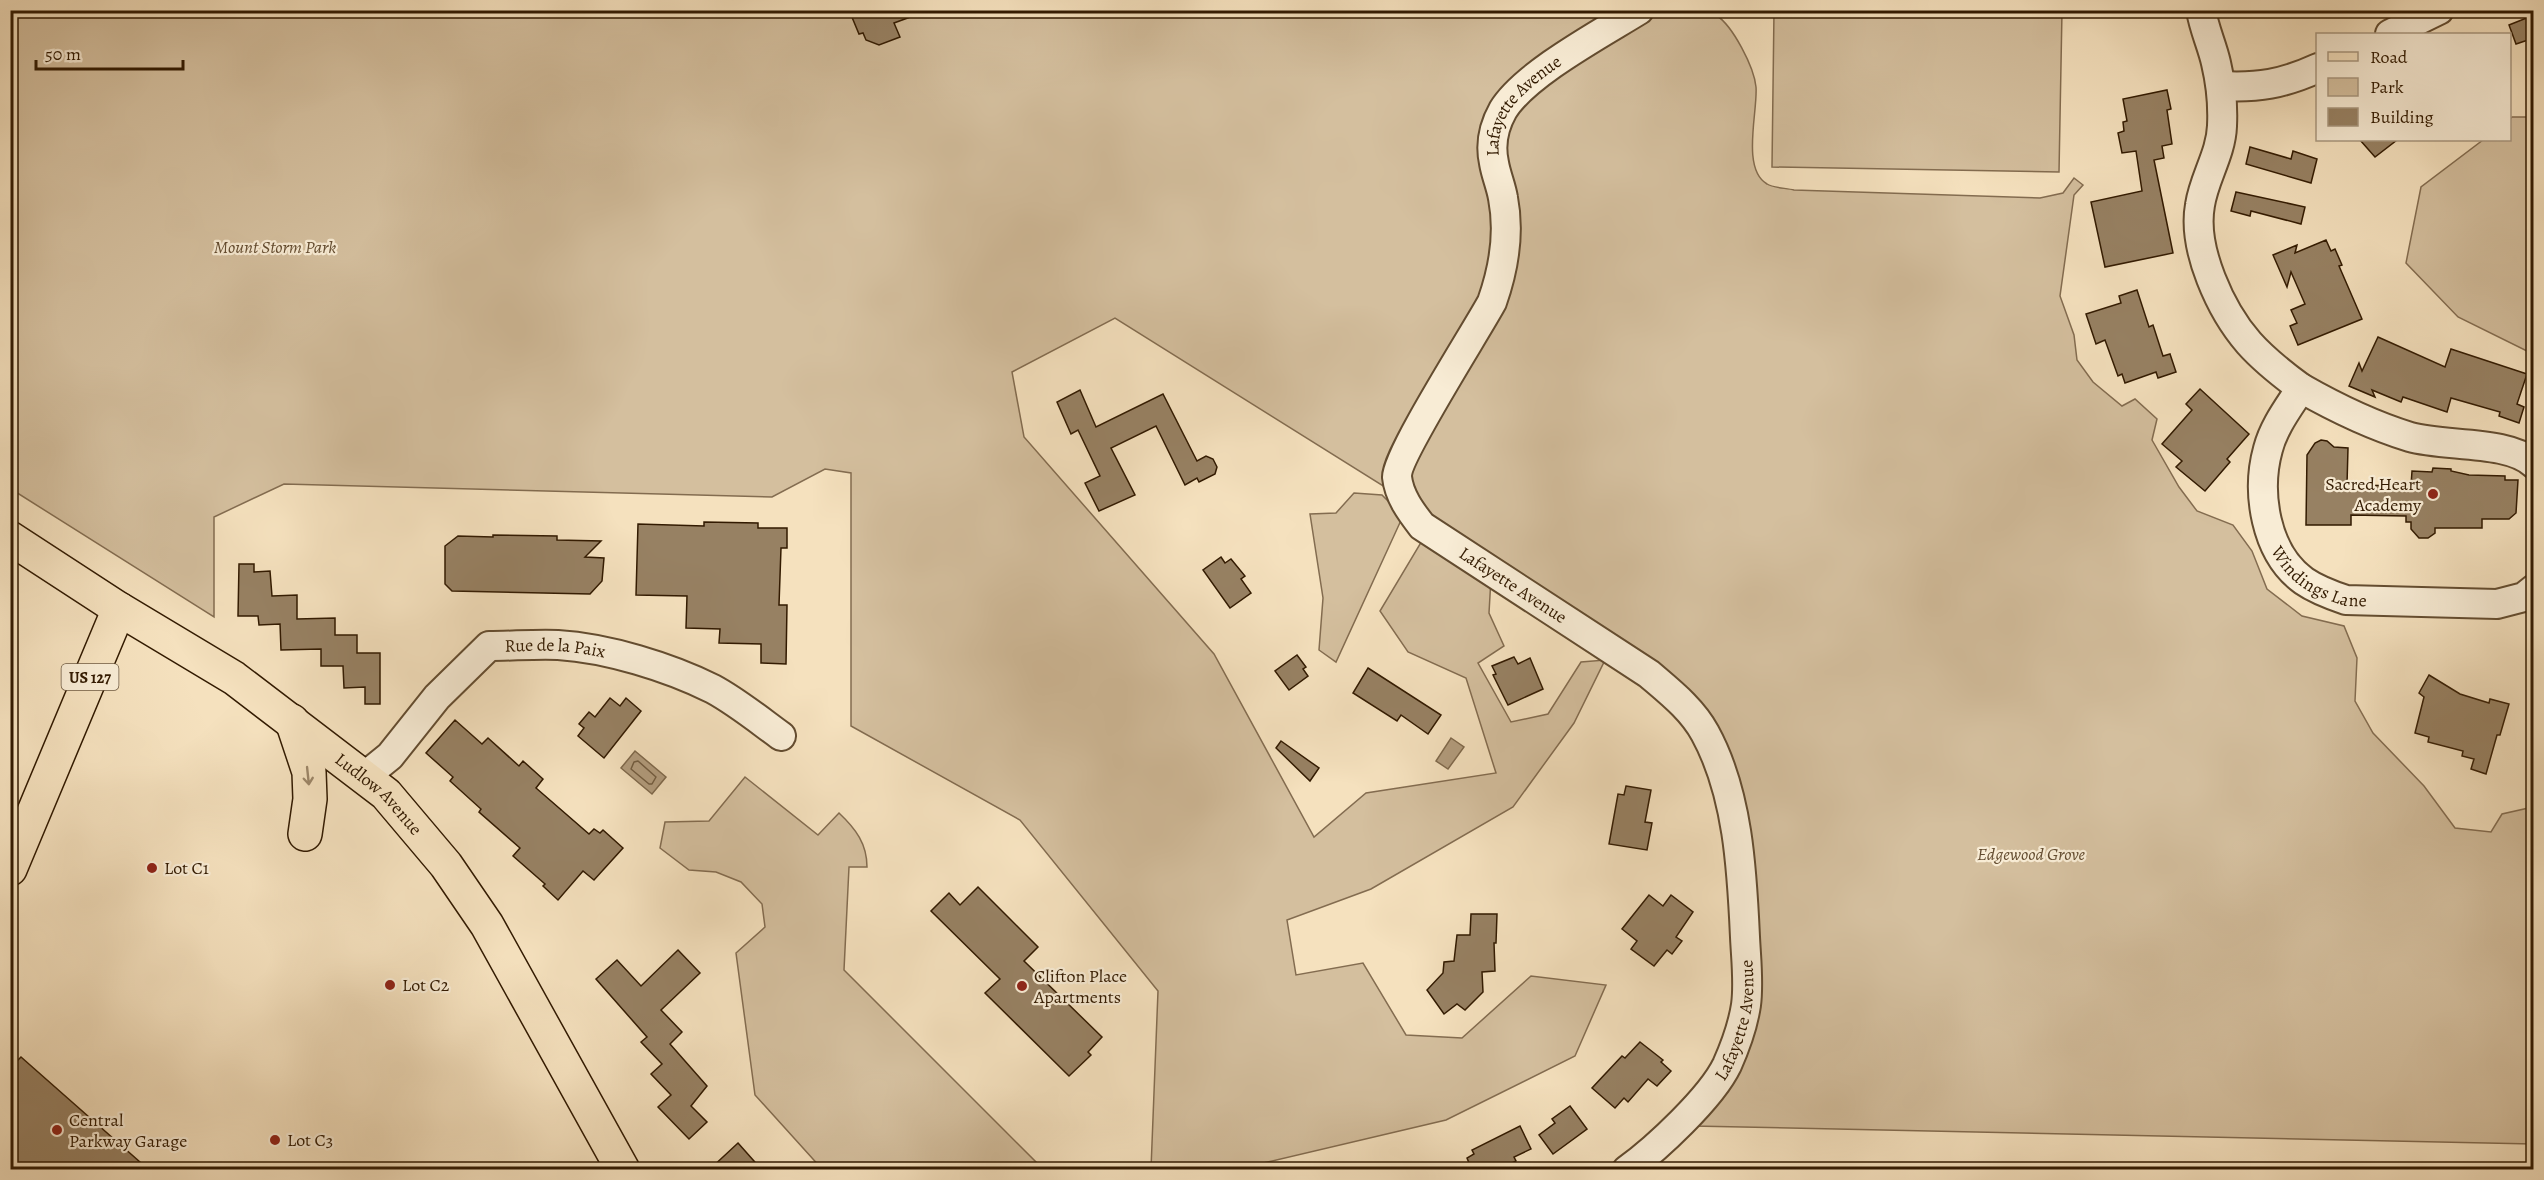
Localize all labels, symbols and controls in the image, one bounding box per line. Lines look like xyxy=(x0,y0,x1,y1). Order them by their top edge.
scale bar xyxy=(36,33,183,71)
legend xyxy=(2316,33,2511,141)
text: 50 m xyxy=(45,42,81,66)
text: Road xyxy=(2370,45,2408,69)
street label: Lafayette Avenue xyxy=(1480,49,1566,157)
text: Park xyxy=(2370,75,2404,99)
text: Building xyxy=(2370,105,2434,129)
park label: Mount Storm Park xyxy=(214,235,336,259)
place label: Sacred Heart Academy xyxy=(2325,472,2422,517)
marker: Sacred Heart Academy xyxy=(2426,487,2440,501)
street label: Windings Lane xyxy=(2265,540,2367,613)
street label: Lafayette Avenue xyxy=(1454,541,1572,629)
street label: Rue de la Paix xyxy=(504,633,608,664)
road number: US 127 xyxy=(62,664,118,690)
street label: Ludlow Avenue xyxy=(330,747,428,840)
one-way arrow xyxy=(303,766,314,786)
park label: Edgewood Grove xyxy=(1977,842,2085,866)
place label: Lot C1 xyxy=(164,856,209,880)
marker: Lot C1 xyxy=(145,861,159,875)
street label: Lafayette Avenue xyxy=(1709,959,1759,1085)
place label: Clifton Place Apartments xyxy=(1033,964,1127,1009)
place label: Lot C2 xyxy=(402,973,450,997)
marker: Lot C2 xyxy=(383,978,397,992)
marker: Clifton Place Apartments xyxy=(1015,979,1029,993)
place label: Central Parkway Garage xyxy=(69,1108,187,1153)
marker: Central Parkway Garage xyxy=(50,1123,64,1137)
place label: Lot C3 xyxy=(287,1128,333,1152)
marker: Lot C3 xyxy=(268,1133,282,1147)

